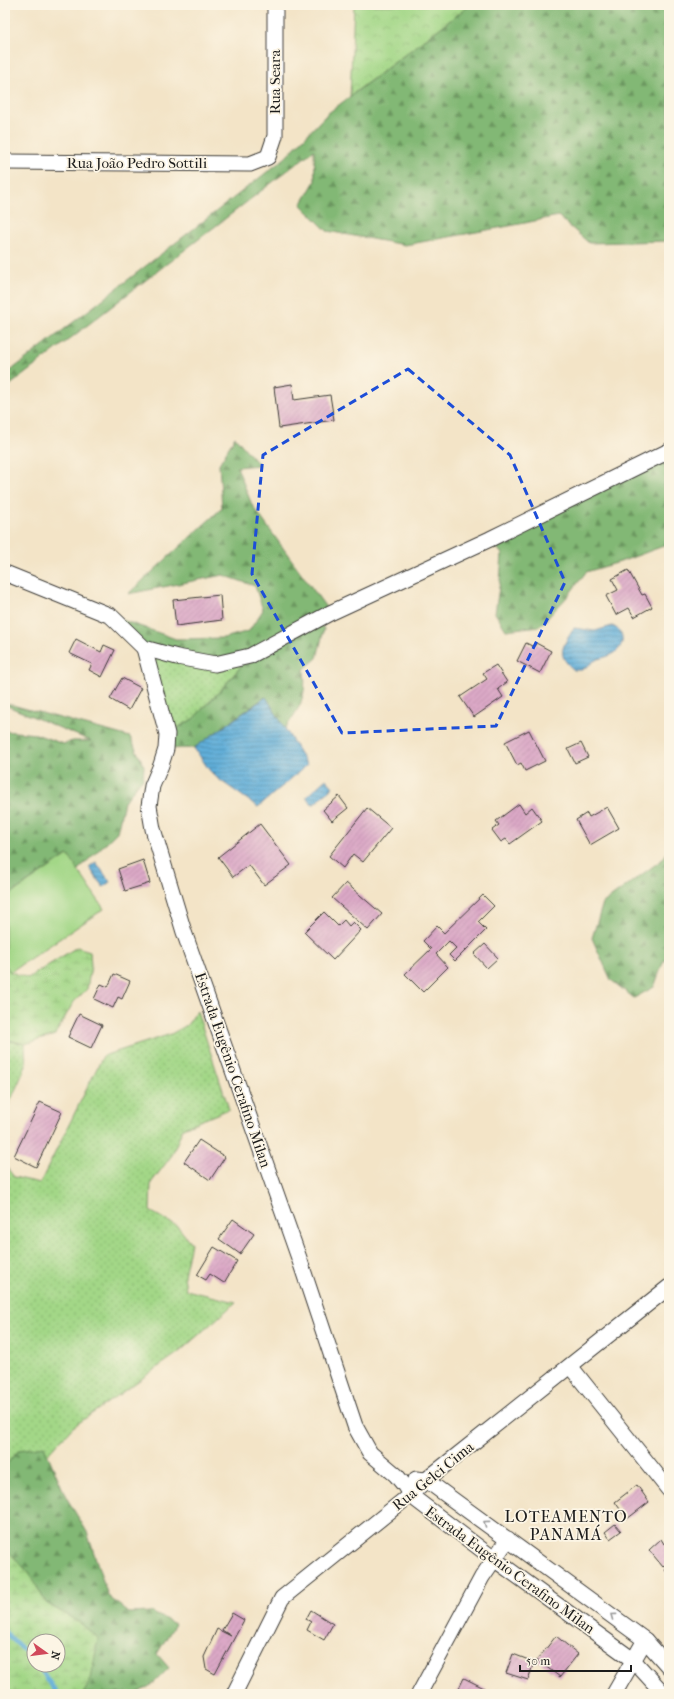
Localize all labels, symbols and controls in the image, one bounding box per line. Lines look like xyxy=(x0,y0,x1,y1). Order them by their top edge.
street label: Rua Seara xyxy=(266,49,284,114)
street label: Rua João Pedro Sottili xyxy=(67,154,208,172)
street label: Estrada Eugênio Cerafino Milan xyxy=(191,970,275,1170)
street label: Rua Gelci Cima xyxy=(389,1437,478,1514)
street label: Estrada Eugênio Cerafino Milan xyxy=(422,1502,599,1638)
district label: LOTEAMENTO PANAMÁ xyxy=(504,1507,628,1544)
one-way arrow xyxy=(483,1520,490,1528)
one-way arrow xyxy=(611,1614,618,1621)
north arrow xyxy=(26,1633,66,1673)
scale bar xyxy=(520,1647,631,1673)
text: N xyxy=(48,1650,63,1662)
text: 50 m xyxy=(526,1654,550,1668)

